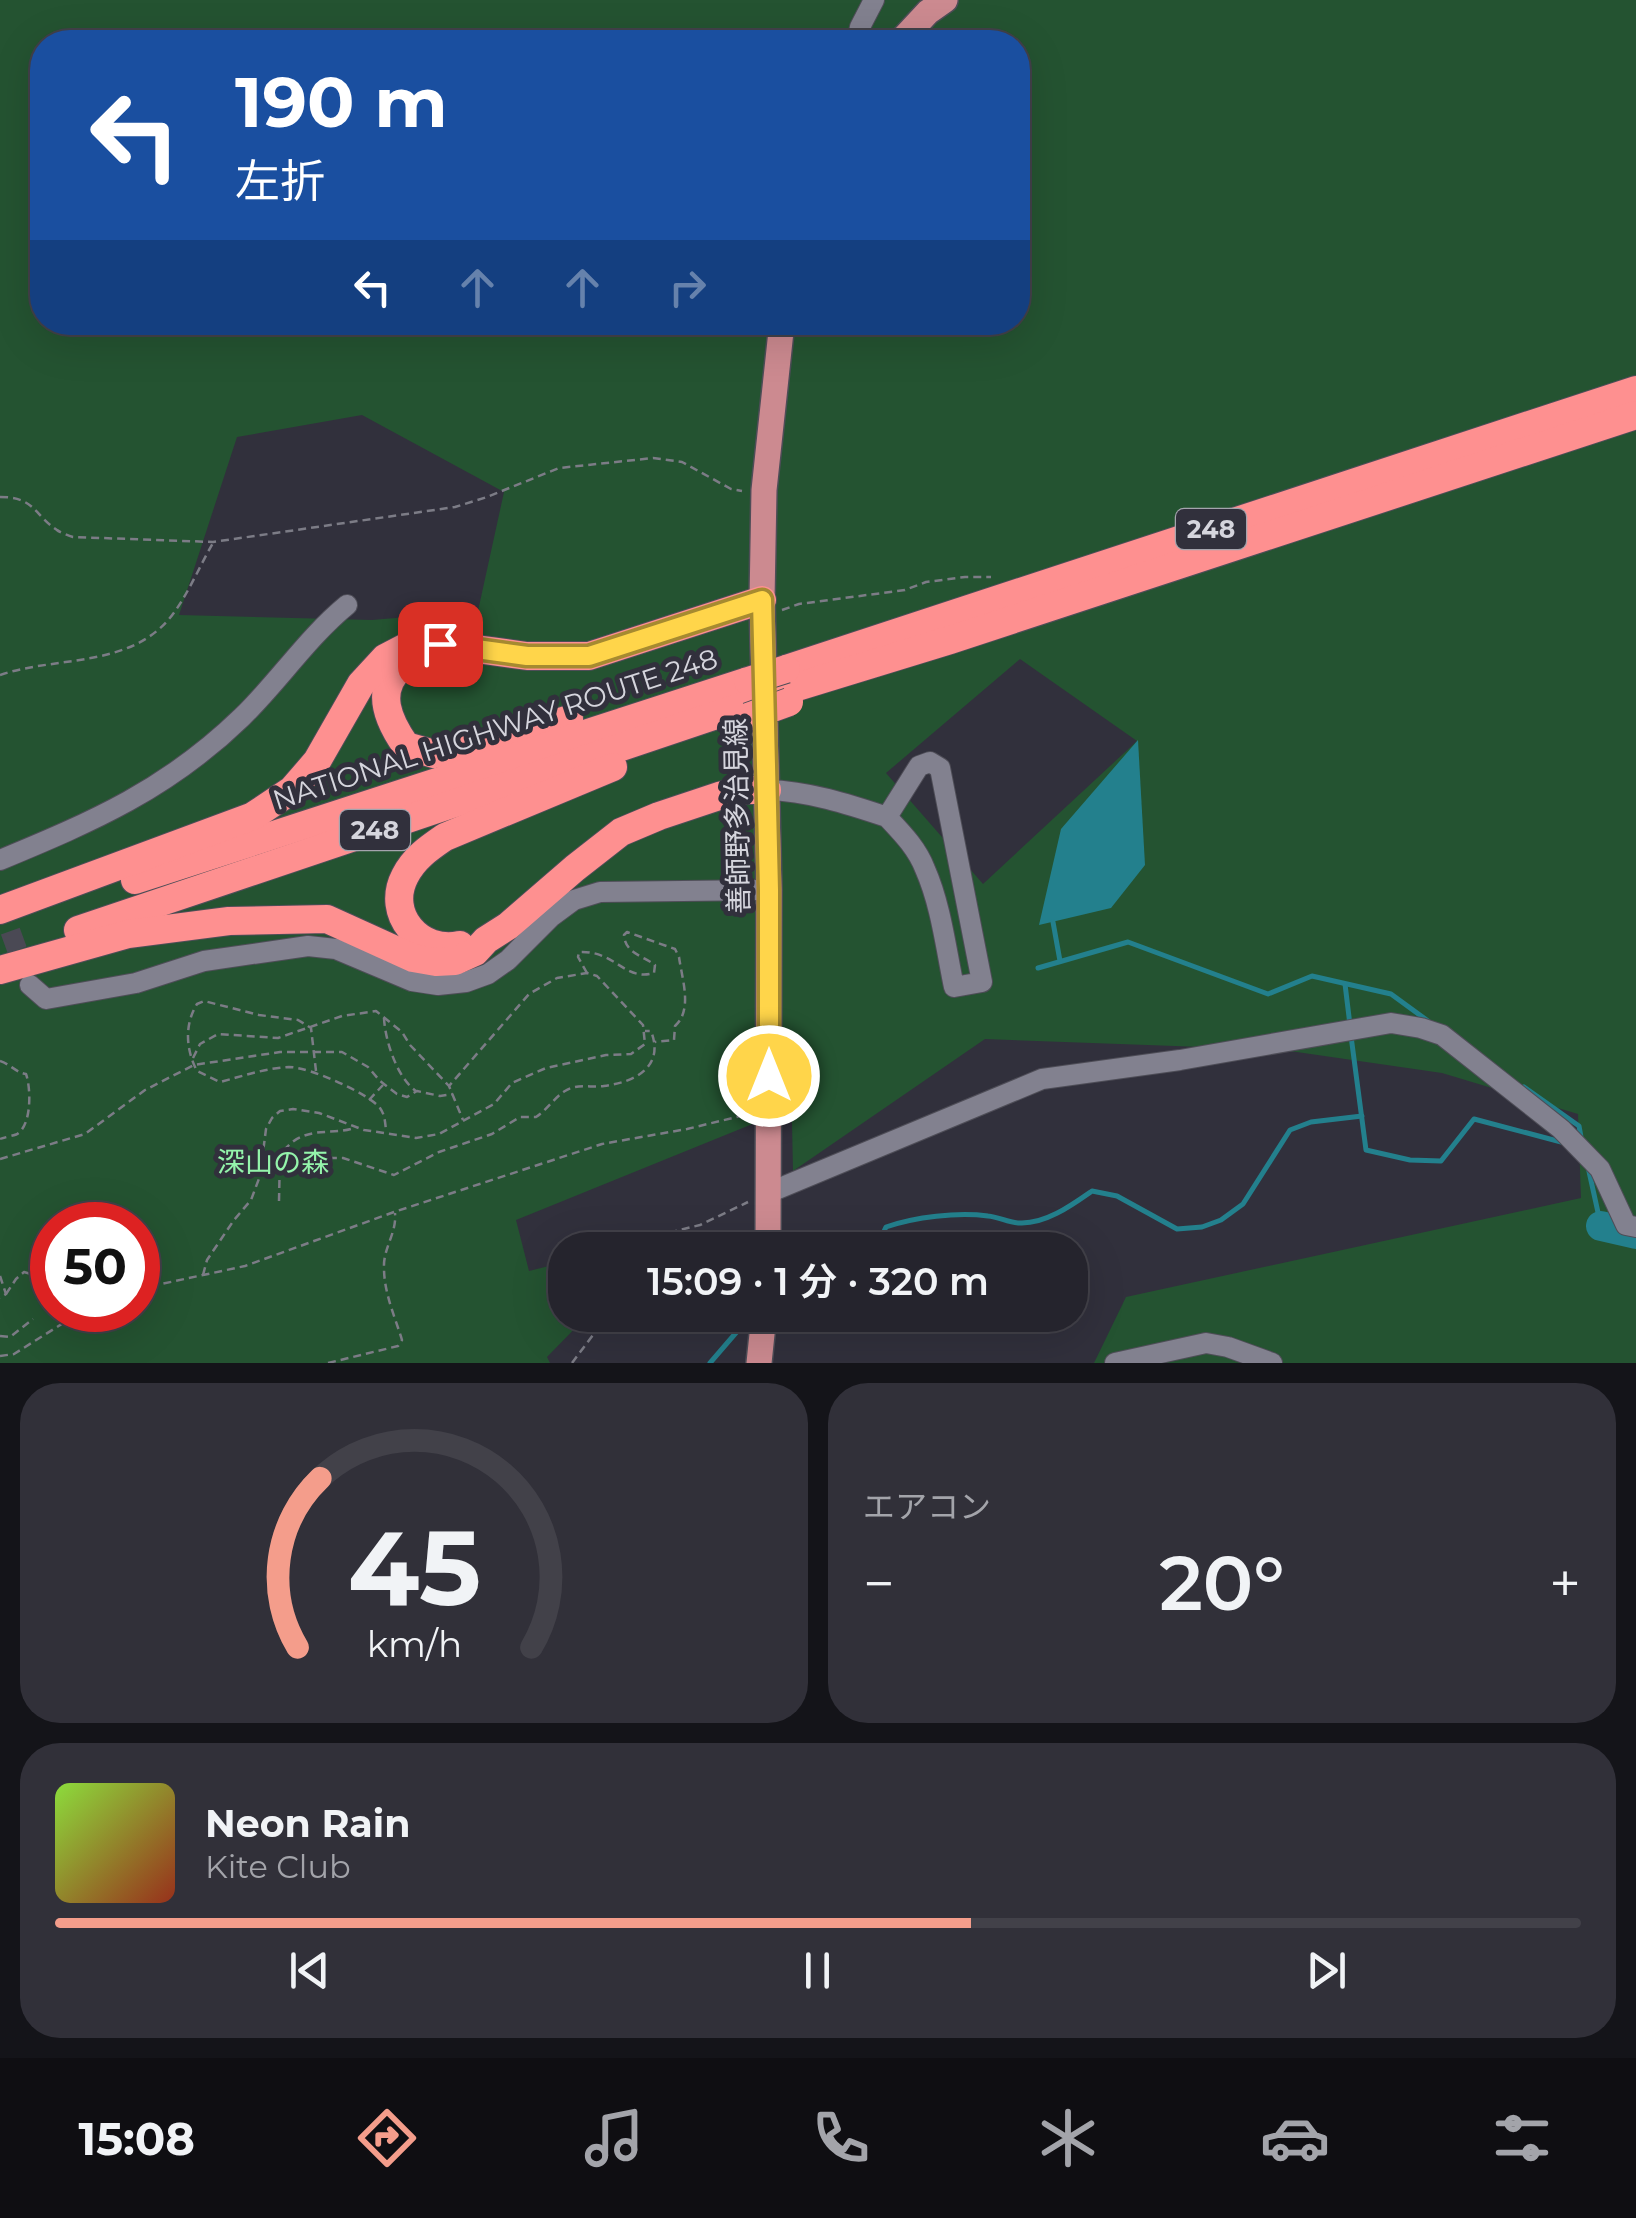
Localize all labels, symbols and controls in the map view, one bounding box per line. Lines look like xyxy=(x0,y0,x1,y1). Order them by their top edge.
text: 190 m xyxy=(235,59,448,145)
icon: left xyxy=(70,70,200,200)
text: 左折 xyxy=(235,153,325,208)
icon: left xyxy=(345,260,400,315)
icon: ahead xyxy=(450,260,505,315)
icon: ahead xyxy=(555,260,610,315)
icon: right xyxy=(660,260,715,315)
road number: 248 xyxy=(1176,509,1246,549)
pin xyxy=(398,602,483,687)
icon: arrive xyxy=(413,617,468,672)
street label: NATIONAL HIGHWAY ROUTE 248 xyxy=(268,641,722,817)
street label: 善師野多治見線 xyxy=(718,718,756,914)
road number: 248 xyxy=(340,810,410,850)
position arrow xyxy=(717,1024,821,1128)
park label: 深山の森 xyxy=(217,1145,329,1179)
speed limit sign: 50 xyxy=(30,1202,160,1332)
text: 15:09 · 1 分 · 320 m xyxy=(647,1258,989,1305)
text: エアコン xyxy=(863,1487,991,1526)
text: 45 xyxy=(347,1504,481,1631)
text: 20° xyxy=(1159,1537,1285,1629)
text: − xyxy=(863,1550,895,1617)
text: + xyxy=(1549,1550,1581,1617)
text: km/h xyxy=(366,1622,462,1666)
text: Neon Rain xyxy=(205,1800,410,1847)
text: Kite Club xyxy=(205,1847,351,1886)
icon: previous xyxy=(282,1943,337,1998)
icon: pause xyxy=(790,1943,845,1998)
icon: next xyxy=(1299,1943,1354,1998)
icon: directions xyxy=(352,2103,422,2173)
icon: music xyxy=(579,2103,649,2173)
icon: phone xyxy=(806,2103,876,2173)
icon: climate xyxy=(1033,2103,1103,2173)
icon: car xyxy=(1260,2103,1330,2173)
icon: filters xyxy=(1487,2103,1557,2173)
text: 15:08 xyxy=(79,2111,195,2166)

